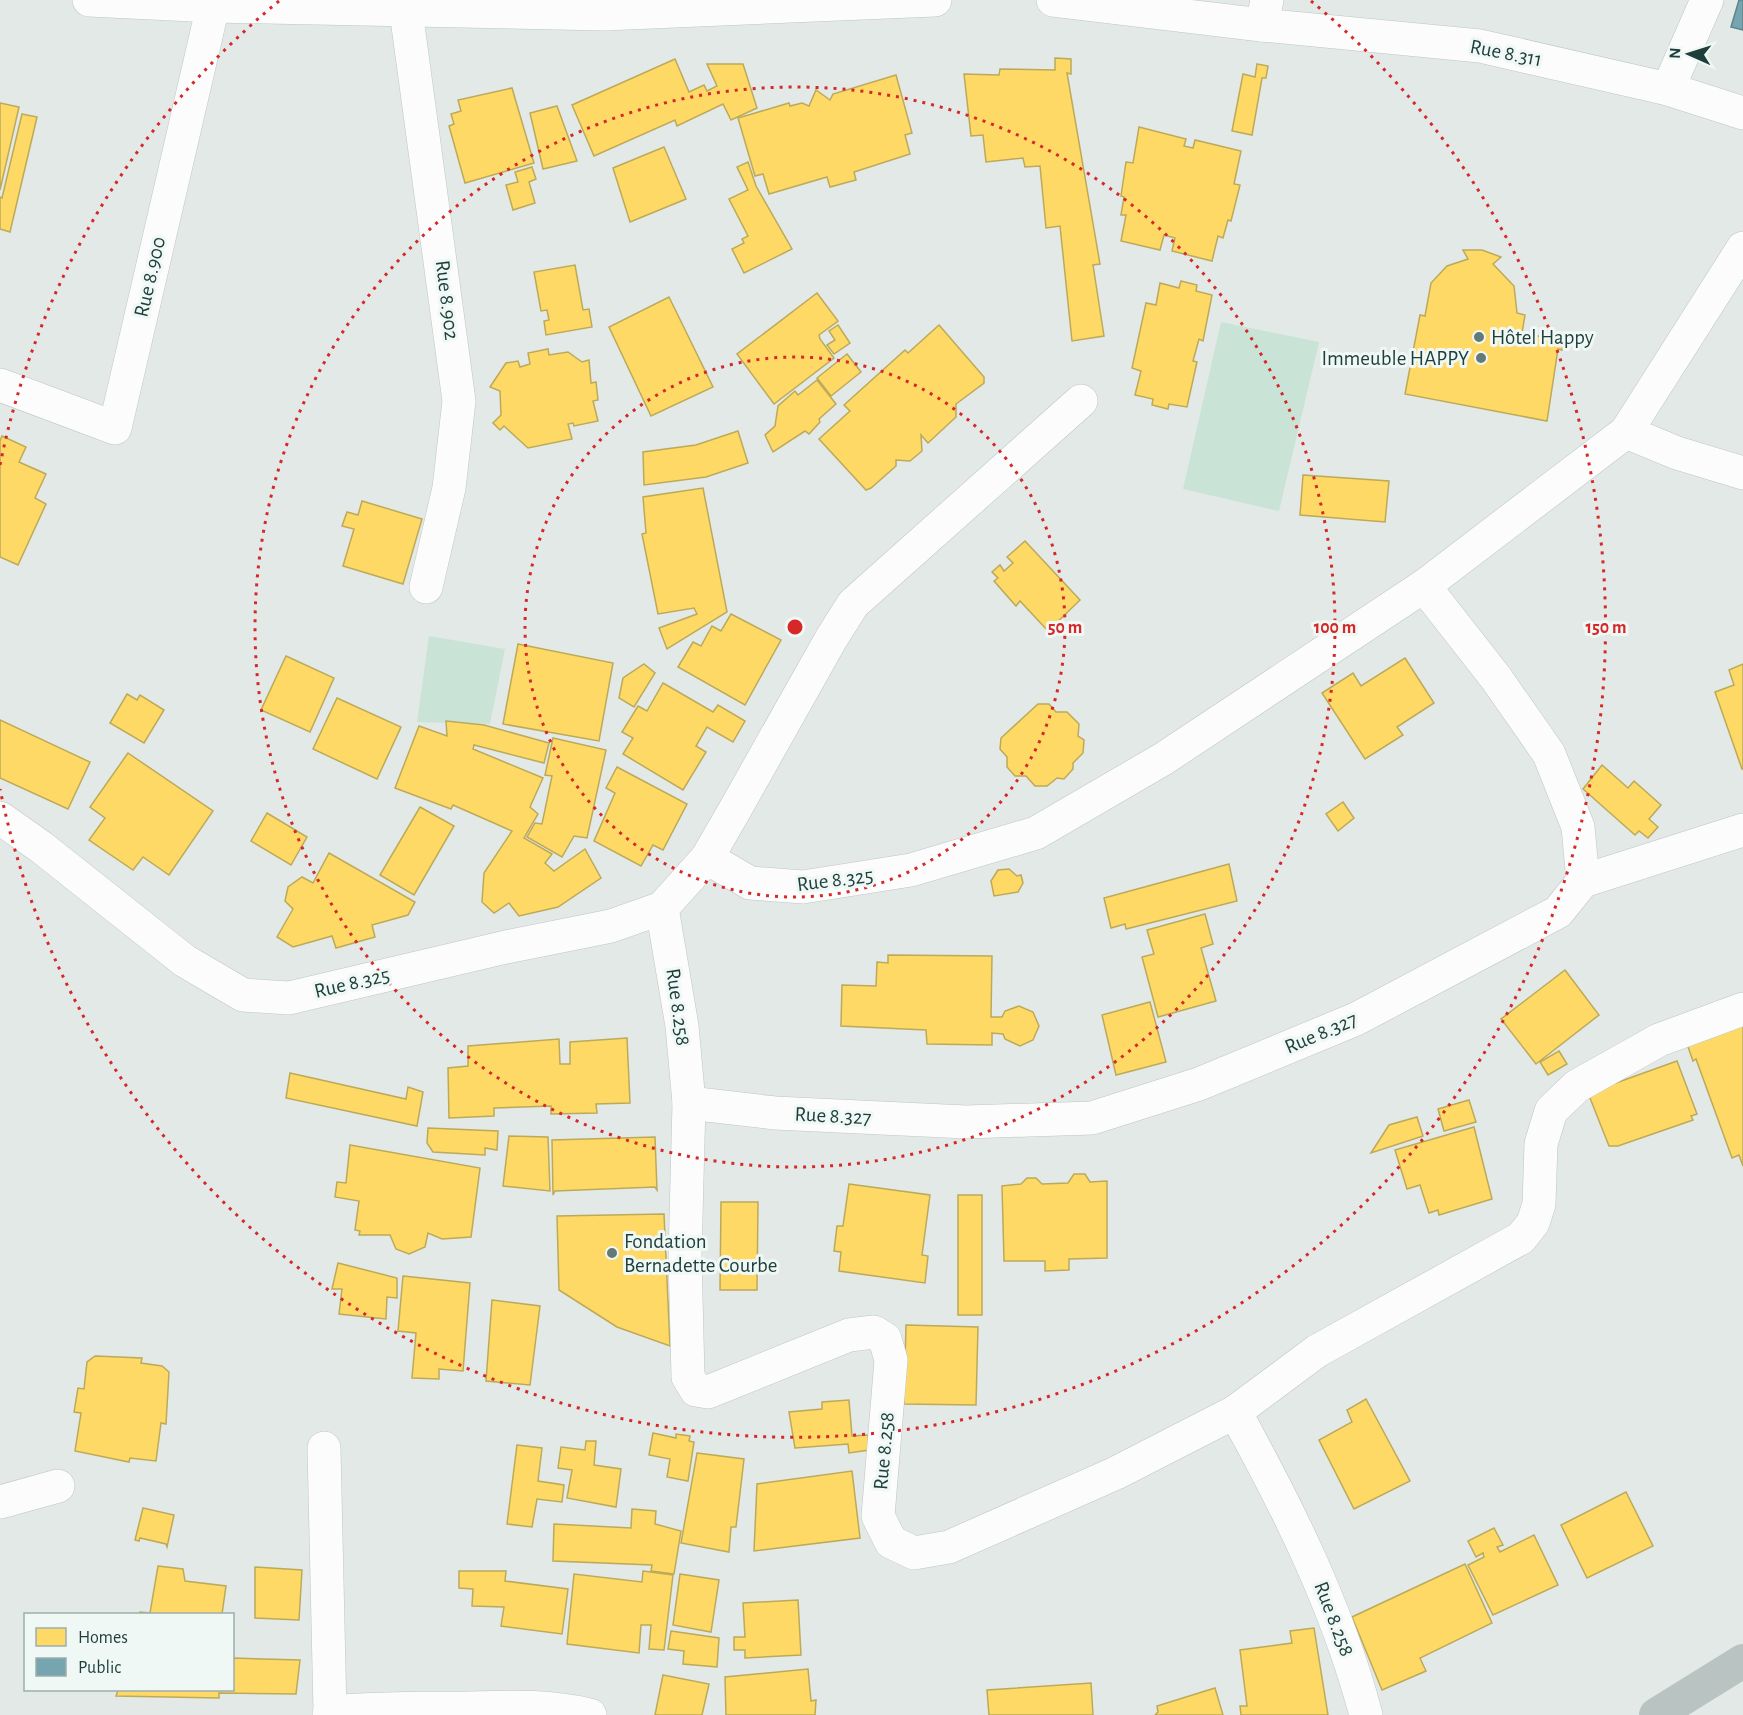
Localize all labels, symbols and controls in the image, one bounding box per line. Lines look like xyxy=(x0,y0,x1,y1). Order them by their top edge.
north arrow xyxy=(1659,24,1719,84)
street label: Rue 8.311 xyxy=(1468,36,1544,70)
text: N xyxy=(1667,47,1683,59)
street label: Rue 8.900 xyxy=(131,235,169,319)
street label: Rue 8.902 xyxy=(432,259,462,341)
place label: Hôtel Happy xyxy=(1491,327,1594,348)
marker: Hôtel Happy xyxy=(1472,330,1486,344)
place label: Immeuble HAPPY xyxy=(1322,348,1469,369)
marker: Immeuble HAPPY xyxy=(1474,351,1488,365)
centre of rings xyxy=(785,617,805,637)
text: 50 m xyxy=(1048,619,1082,637)
text: 100 m xyxy=(1314,619,1356,637)
text: 150 m xyxy=(1586,619,1626,637)
street label: Rue 8.325 xyxy=(796,865,874,895)
street label: Rue 8.325 xyxy=(312,964,392,1002)
street label: Rue 8.258 xyxy=(662,967,694,1047)
street label: Rue 8.327 xyxy=(1282,1008,1361,1058)
street label: Rue 8.327 xyxy=(794,1104,872,1129)
place label: Fondation Bernadette Courbe xyxy=(624,1231,777,1276)
marker: Fondation Bernadette Courbe xyxy=(605,1246,619,1260)
street label: Rue 8.258 xyxy=(870,1411,898,1491)
street label: Rue 8.258 xyxy=(1310,1579,1358,1659)
legend xyxy=(24,1613,234,1691)
text: Homes xyxy=(78,1629,128,1647)
text: Public xyxy=(78,1659,121,1677)

